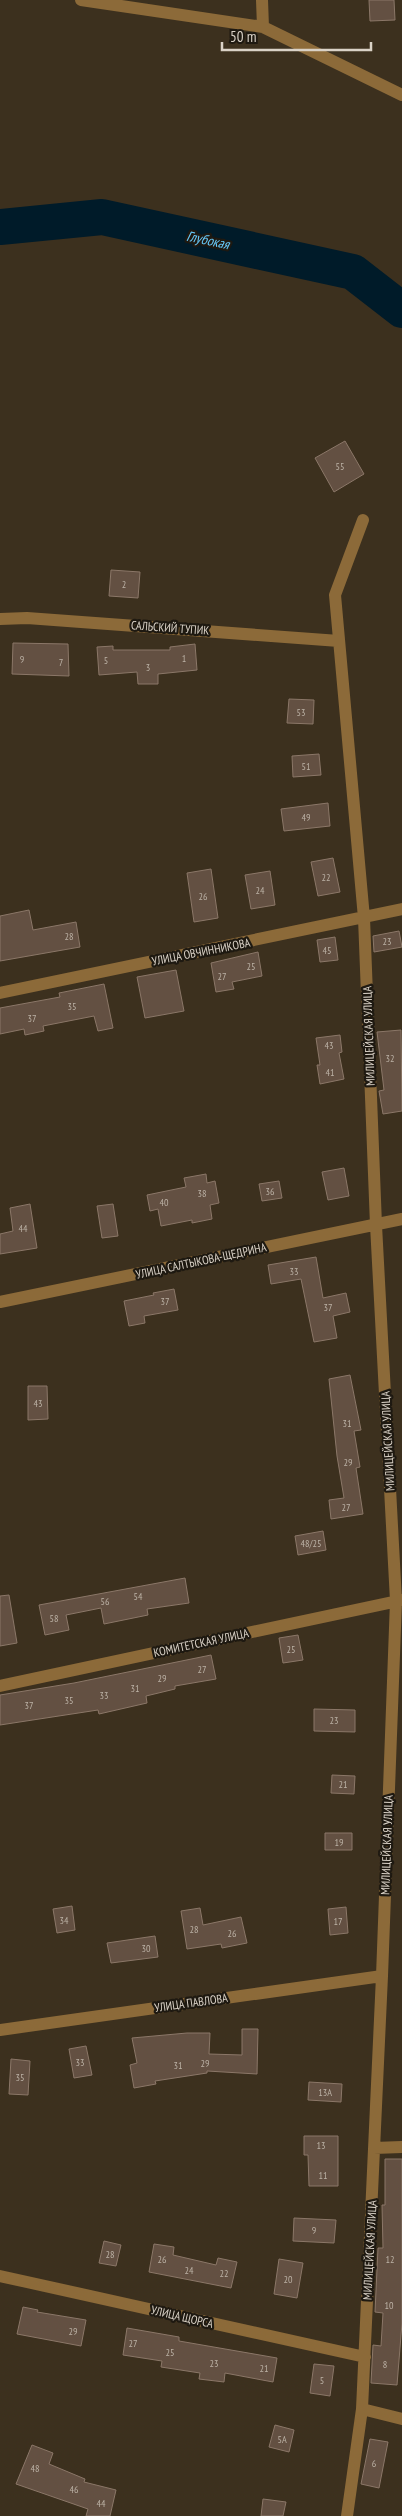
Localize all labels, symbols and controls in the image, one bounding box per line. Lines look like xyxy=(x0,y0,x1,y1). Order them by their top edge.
scale bar xyxy=(222,20,371,52)
text: 50 m xyxy=(230,27,256,46)
water label: Глубокая xyxy=(185,227,233,254)
house number: 55 xyxy=(336,460,345,473)
house number: 2 xyxy=(122,578,126,591)
street label: САЛЬСКИЙ ТУПИК xyxy=(130,617,210,638)
house number: 1 xyxy=(182,652,186,665)
house number: 9 xyxy=(20,653,24,666)
house number: 5 xyxy=(104,654,108,667)
house number: 7 xyxy=(59,656,63,669)
house number: 3 xyxy=(146,661,150,674)
house number: 53 xyxy=(297,706,306,719)
house number: 51 xyxy=(302,760,311,773)
house number: 49 xyxy=(302,811,311,824)
house number: 22 xyxy=(322,871,331,884)
house number: 24 xyxy=(256,884,265,897)
house number: 26 xyxy=(199,890,208,903)
house number: 28 xyxy=(65,930,74,943)
street label: УЛИЦА ОВЧИННИКОВА xyxy=(150,935,252,968)
house number: 23 xyxy=(383,935,392,948)
house number: 45 xyxy=(323,944,332,957)
house number: 25 xyxy=(247,960,256,973)
house number: 27 xyxy=(218,970,227,983)
street label: МИЛИЦЕЙСКАЯ УЛИЦА xyxy=(359,985,378,1086)
house number: 35 xyxy=(68,1000,77,1013)
house number: 37 xyxy=(28,1012,37,1025)
house number: 43 xyxy=(325,1039,334,1052)
house number: 32 xyxy=(386,1052,395,1065)
house number: 41 xyxy=(326,1066,335,1079)
house number: 36 xyxy=(266,1185,275,1198)
house number: 38 xyxy=(198,1187,207,1200)
house number: 40 xyxy=(160,1196,169,1209)
house number: 44 xyxy=(19,1222,28,1235)
street label: УЛИЦА САЛТЫКОВА-ЩЕДРИНА xyxy=(134,1239,268,1282)
house number: 33 xyxy=(290,1265,299,1278)
house number: 37 xyxy=(161,1295,170,1308)
house number: 37 xyxy=(324,1301,333,1314)
street label: МИЛИЦЕЙСКАЯ УЛИЦА xyxy=(377,1390,398,1491)
house number: 43 xyxy=(34,1397,43,1410)
house number: 31 xyxy=(343,1417,352,1430)
house number: 29 xyxy=(344,1456,353,1469)
house number: 27 xyxy=(342,1501,351,1514)
house number: 48/25 xyxy=(301,1537,321,1550)
house number: 54 xyxy=(134,1590,143,1603)
house number: 56 xyxy=(101,1595,110,1608)
house number: 58 xyxy=(50,1612,59,1625)
street label: КОМИТЕТСКАЯ УЛИЦА xyxy=(152,1625,250,1660)
house number: 25 xyxy=(287,1643,296,1656)
house number: 27 xyxy=(198,1663,207,1676)
house number: 29 xyxy=(158,1672,167,1685)
house number: 31 xyxy=(131,1682,140,1695)
house number: 33 xyxy=(100,1689,109,1702)
house number: 35 xyxy=(65,1694,74,1707)
house number: 37 xyxy=(25,1699,34,1712)
house number: 23 xyxy=(330,1714,339,1727)
house number: 21 xyxy=(339,1778,348,1791)
street label: МИЛИЦЕЙСКАЯ УЛИЦА xyxy=(377,1794,396,1895)
house number: 19 xyxy=(335,1836,344,1849)
house number: 34 xyxy=(60,1914,69,1927)
house number: 17 xyxy=(334,1915,343,1928)
house number: 28 xyxy=(190,1923,199,1936)
house number: 26 xyxy=(228,1927,237,1940)
house number: 30 xyxy=(142,1942,151,1955)
street label: УЛИЦА ПАВЛОВА xyxy=(153,1990,229,2015)
house number: 33 xyxy=(76,2056,85,2069)
house number: 29 xyxy=(201,2057,210,2070)
house number: 31 xyxy=(174,2059,183,2072)
house number: 35 xyxy=(16,2071,25,2084)
house number: 13А xyxy=(318,2086,332,2099)
house number: 13 xyxy=(317,2139,326,2152)
house number: 11 xyxy=(319,2169,328,2182)
street label: МИЛИЦЕЙСКАЯ УЛИЦА xyxy=(359,2199,380,2300)
house number: 9 xyxy=(312,2224,316,2237)
house number: 28 xyxy=(106,2248,115,2261)
house number: 26 xyxy=(158,2253,167,2266)
house number: 12 xyxy=(386,2253,395,2266)
house number: 24 xyxy=(185,2264,194,2277)
house number: 22 xyxy=(220,2267,229,2280)
house number: 20 xyxy=(284,2273,293,2286)
house number: 10 xyxy=(385,2299,394,2312)
street label: УЛИЦА ЩОРСА xyxy=(149,2302,215,2331)
house number: 29 xyxy=(69,2325,78,2338)
house number: 27 xyxy=(129,2337,138,2350)
house number: 25 xyxy=(166,2346,175,2359)
house number: 23 xyxy=(210,2357,219,2370)
house number: 8 xyxy=(383,2358,387,2371)
house number: 21 xyxy=(260,2362,269,2375)
house number: 5 xyxy=(320,2374,324,2387)
house number: 5А xyxy=(277,2433,287,2446)
house number: 6 xyxy=(372,2457,377,2470)
house number: 48 xyxy=(31,2462,40,2475)
house number: 46 xyxy=(70,2483,79,2496)
house number: 44 xyxy=(97,2497,106,2510)

